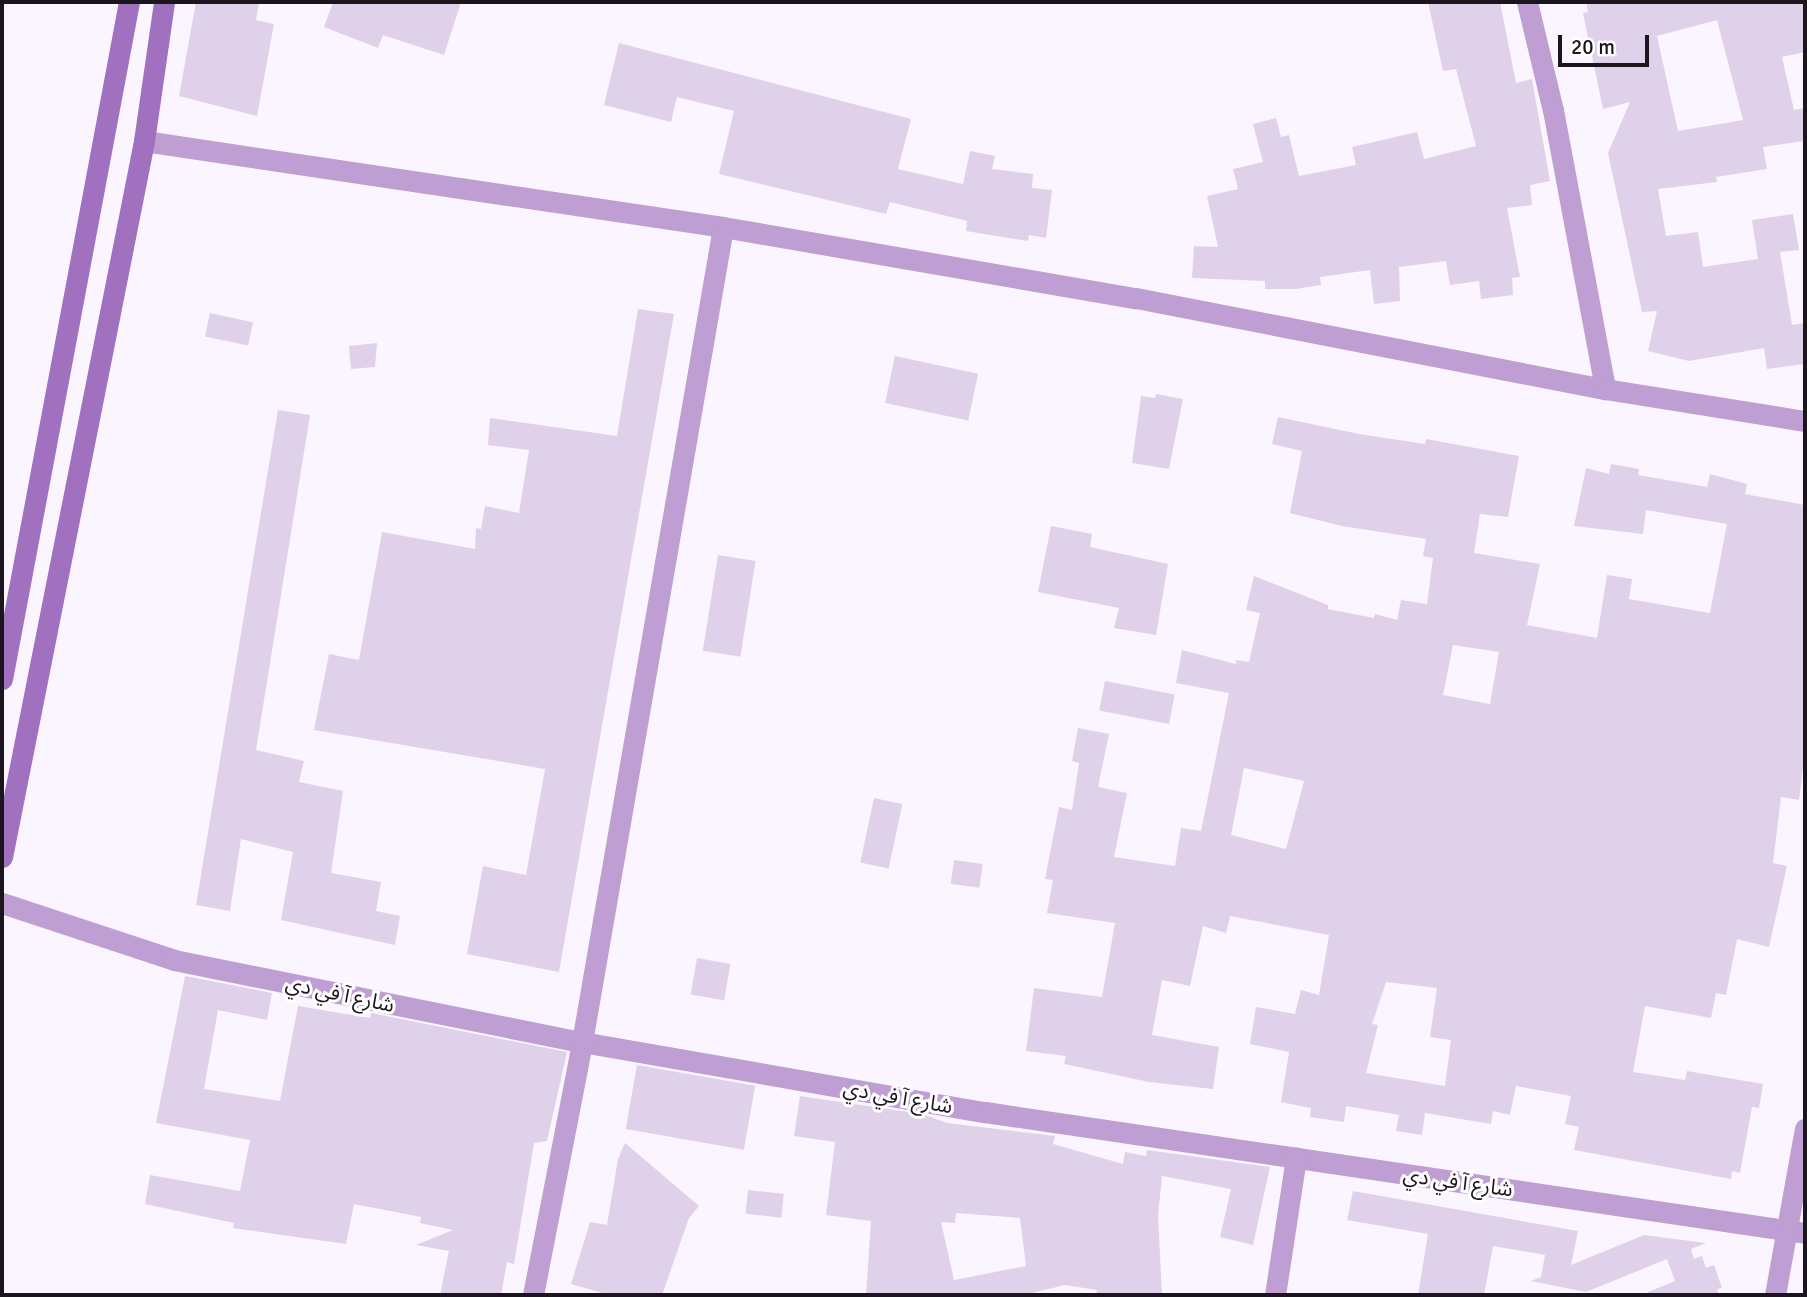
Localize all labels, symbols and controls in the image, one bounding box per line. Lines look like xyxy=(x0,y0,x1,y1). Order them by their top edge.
scale bar xyxy=(1562,21,1653,65)
text: 20 m xyxy=(1571,34,1615,60)
street label: شارع آ في دي xyxy=(283,970,397,1018)
street label: شارع آ في دي xyxy=(841,1075,955,1119)
street label: شارع آ في دي xyxy=(1402,1162,1514,1202)

